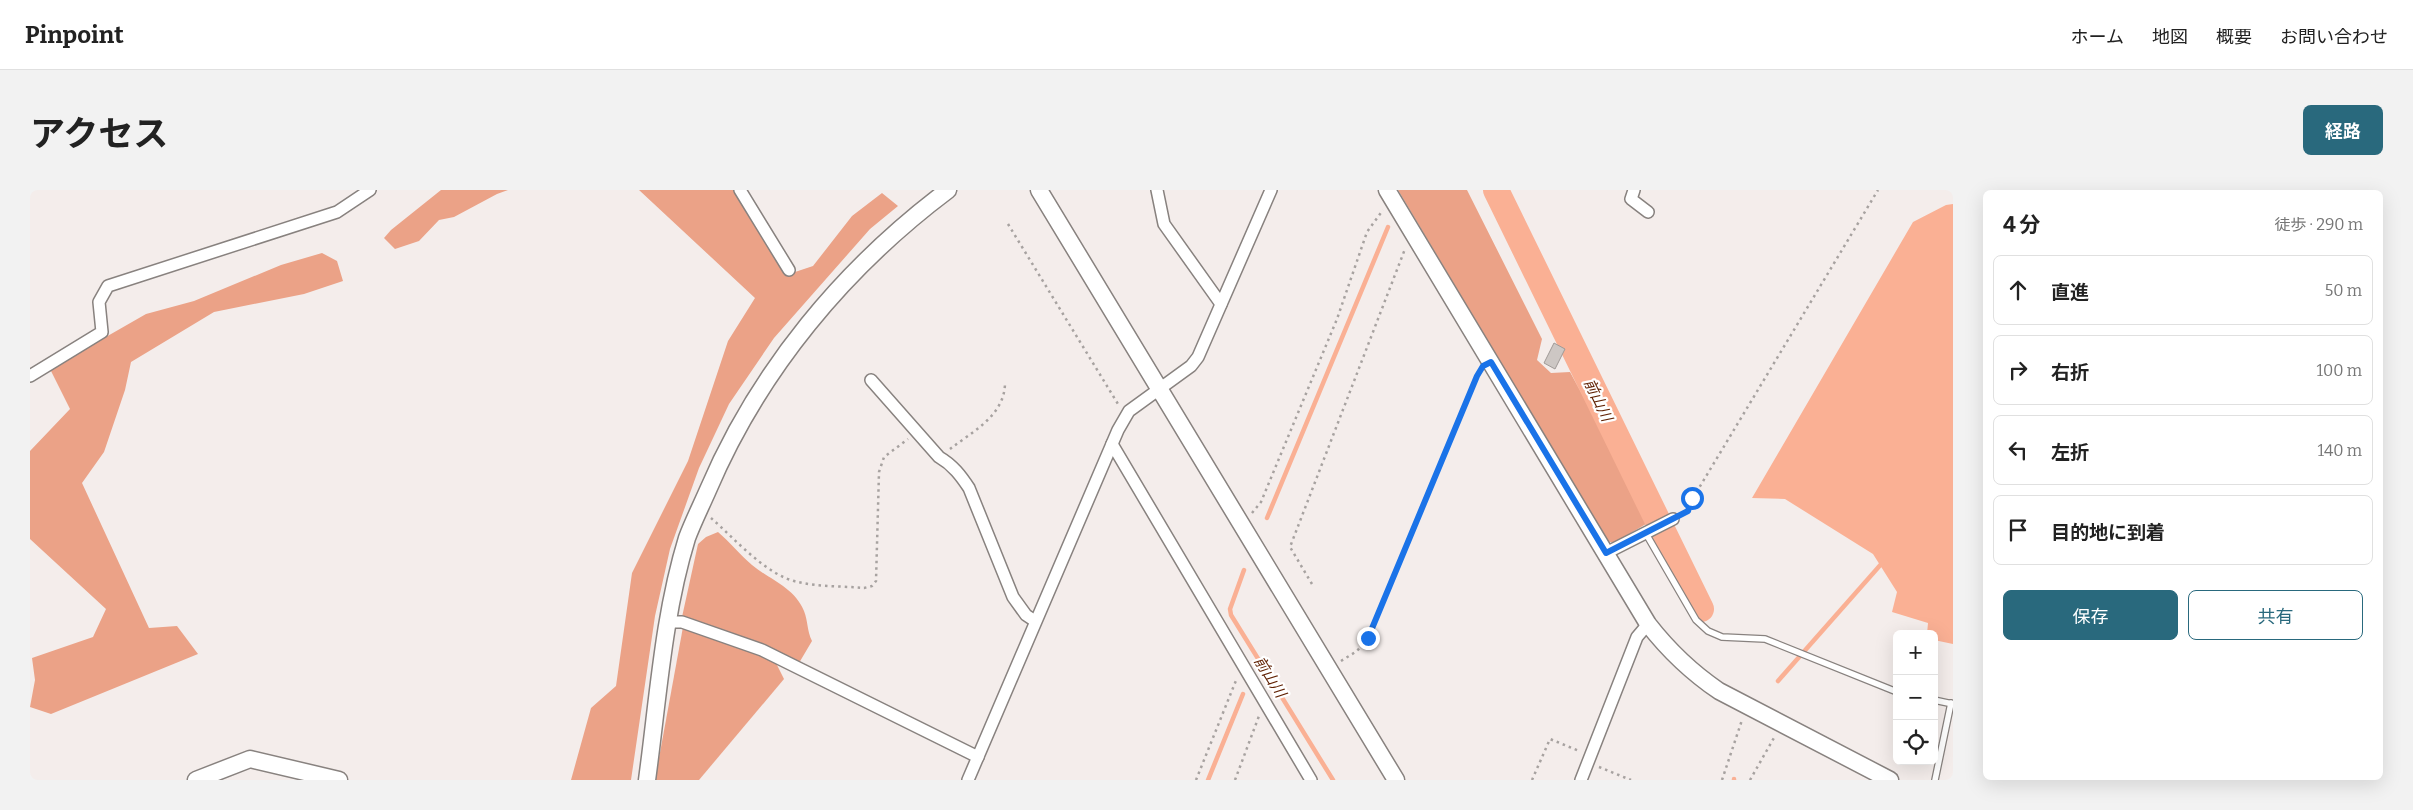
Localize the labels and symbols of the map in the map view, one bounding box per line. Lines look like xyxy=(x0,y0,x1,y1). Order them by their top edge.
water label: 前山川 xyxy=(1580,376,1617,426)
route start xyxy=(1681,487,1704,510)
route end xyxy=(1357,627,1380,650)
water label: 前山川 xyxy=(1250,653,1291,703)

